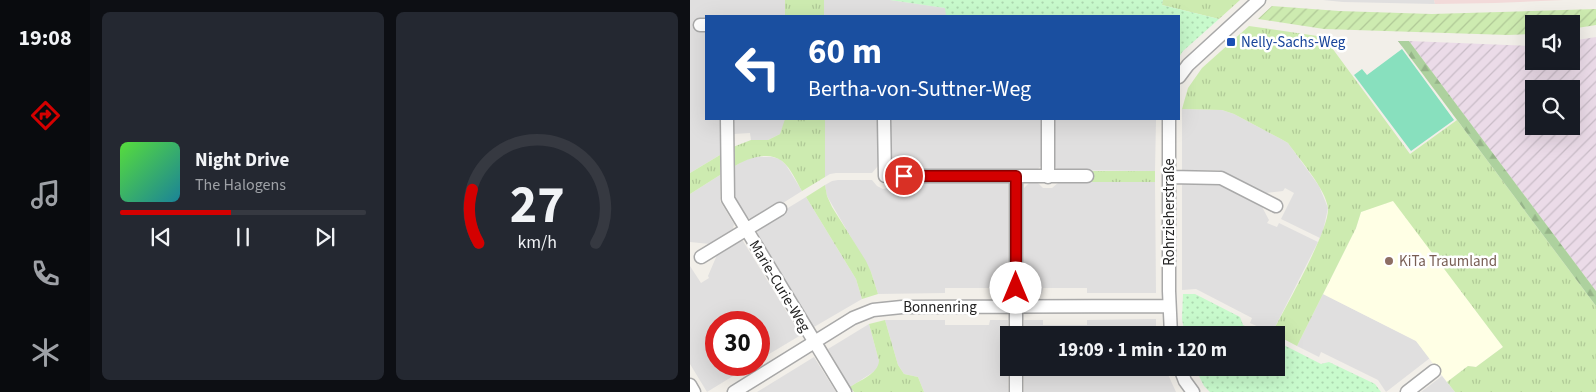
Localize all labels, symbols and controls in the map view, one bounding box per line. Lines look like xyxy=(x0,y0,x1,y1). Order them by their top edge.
map controls xyxy=(1525,15,1580,135)
button: sound xyxy=(1525,15,1580,70)
text: 19:08 xyxy=(18,22,72,54)
text: 60 m xyxy=(808,27,882,77)
place label: Nelly-Sachs-Weg xyxy=(1241,32,1346,53)
icon: left xyxy=(725,35,790,100)
marker: Nelly-Sachs-Weg xyxy=(1225,36,1237,48)
text: Bertha-von-Suttner-Weg xyxy=(808,73,1031,105)
button: search xyxy=(1525,80,1580,135)
icon: directions xyxy=(28,98,63,133)
text: Night Drive xyxy=(195,147,289,174)
pin xyxy=(883,155,925,197)
street label: Rohrzieherstraße xyxy=(1159,158,1180,266)
icon: arrive xyxy=(890,162,918,190)
text: 27 xyxy=(510,169,564,243)
text: The Halogens xyxy=(195,174,286,196)
icon: music xyxy=(28,177,63,212)
icon: previous xyxy=(147,223,175,251)
icon: pause xyxy=(229,223,257,251)
icon: next xyxy=(311,223,339,251)
text: km/h xyxy=(517,230,557,255)
street label: Marie-Curie-Weg xyxy=(744,236,816,337)
place label: KiTa Traumland xyxy=(1399,251,1497,272)
marker: KiTa Traumland xyxy=(1383,255,1395,267)
icon: phone xyxy=(28,256,63,291)
position arrow xyxy=(989,261,1041,313)
street label: Bonnenring xyxy=(903,297,977,318)
speed limit sign: 30 xyxy=(705,311,770,376)
icon: climate xyxy=(28,335,63,370)
text: 19:09 · 1 min · 120 m xyxy=(1058,337,1227,364)

